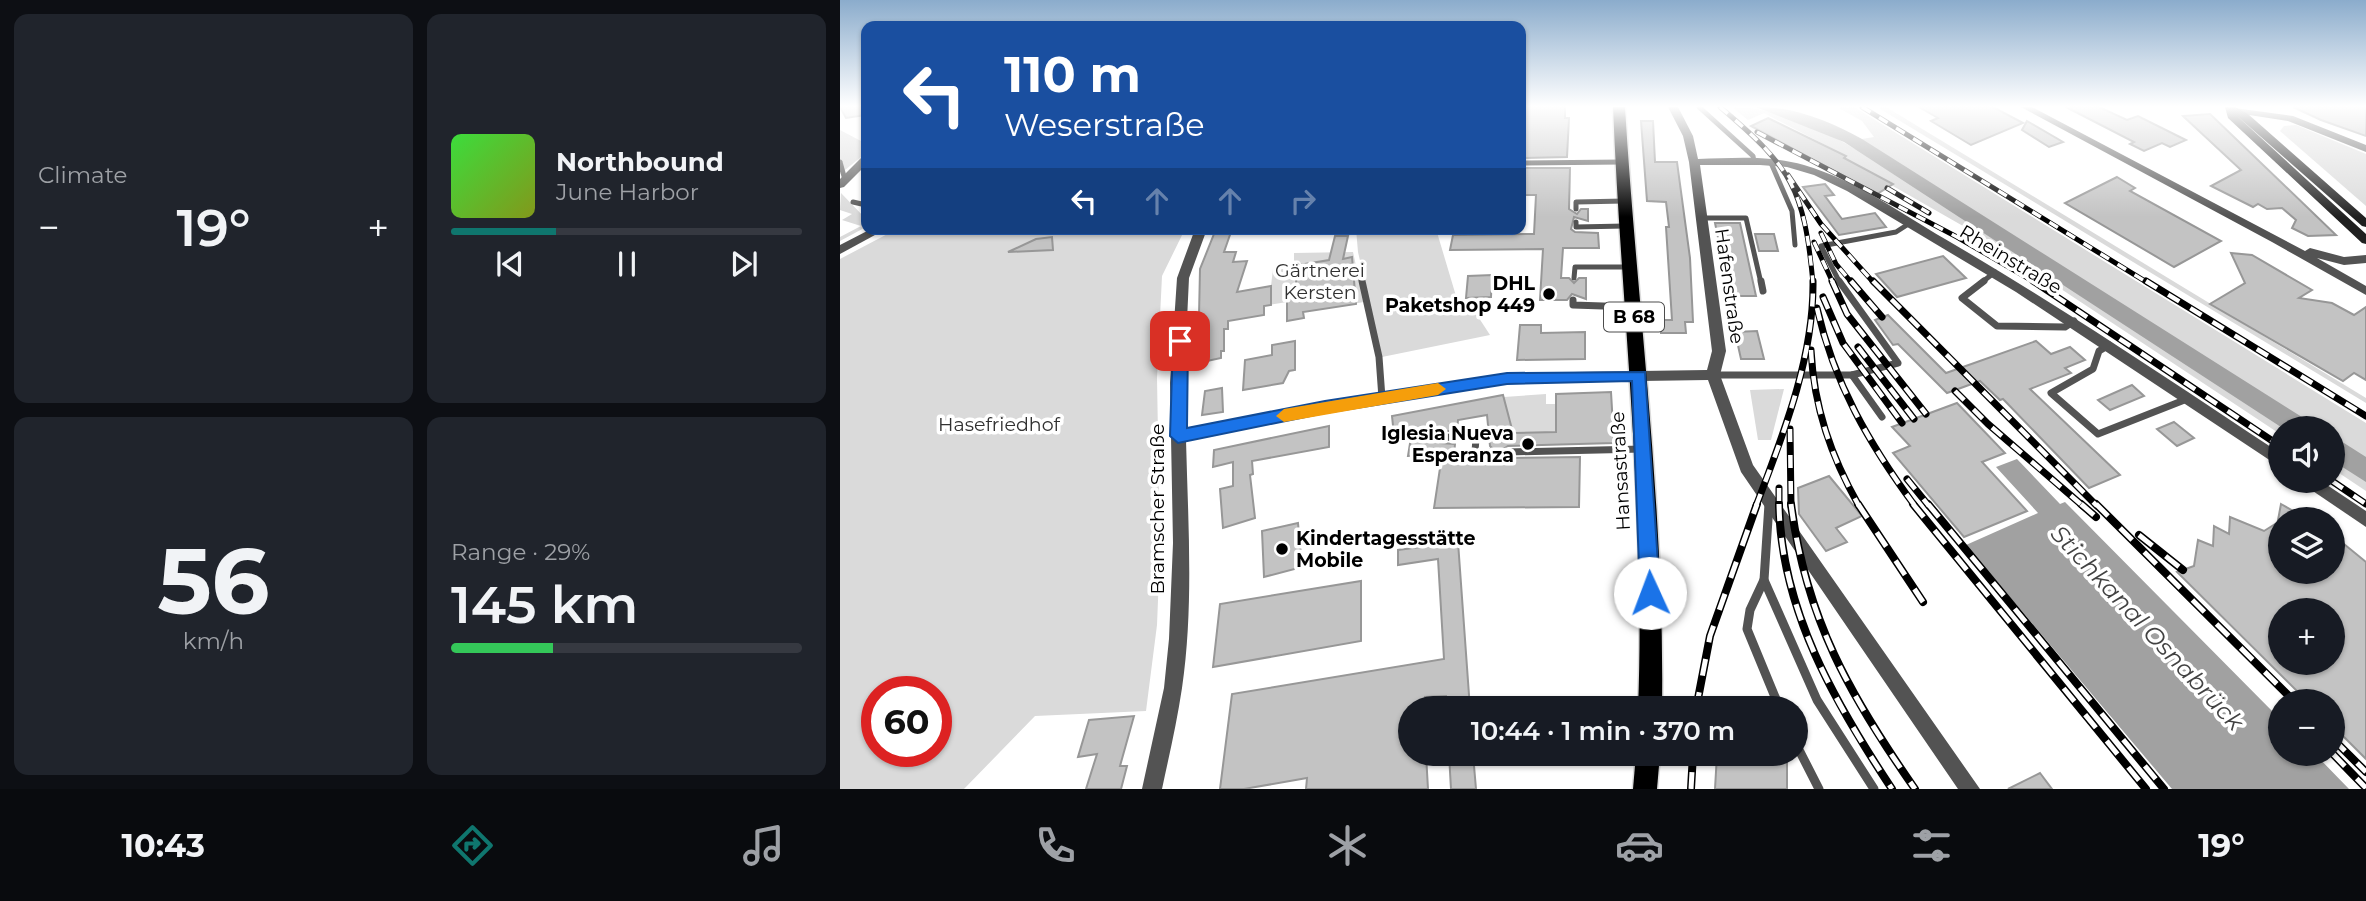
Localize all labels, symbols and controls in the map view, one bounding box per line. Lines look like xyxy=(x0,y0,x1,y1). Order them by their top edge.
text: 110 m xyxy=(1004,45,1141,104)
icon: left xyxy=(889,49,980,140)
text: Weserstraße xyxy=(1004,105,1205,144)
text: Northbound xyxy=(556,146,724,178)
text: Climate xyxy=(38,161,127,189)
text: June Harbor xyxy=(556,178,699,206)
icon: left xyxy=(1065,182,1103,220)
icon: ahead xyxy=(1138,182,1176,220)
icon: ahead xyxy=(1211,182,1249,220)
icon: right xyxy=(1284,182,1322,220)
text: 19° xyxy=(176,196,251,259)
text: − xyxy=(38,204,60,251)
text: + xyxy=(367,204,389,251)
street label: Rheinstraße xyxy=(1955,220,2066,299)
street label: Hafenstraße xyxy=(1710,227,1749,345)
icon: previous xyxy=(491,245,529,283)
icon: pause xyxy=(608,245,646,283)
icon: next xyxy=(725,245,763,283)
park label: Gärtnerei Kersten xyxy=(1275,259,1365,304)
place label: DHL Paketshop 449 xyxy=(1385,272,1536,317)
marker: DHL Paketshop 449 xyxy=(1541,286,1557,302)
road number: B 68 xyxy=(1604,302,1664,332)
pin xyxy=(1150,311,1210,371)
icon: arrive xyxy=(1161,322,1199,360)
street label: Hansastraße xyxy=(1606,411,1635,531)
park label: Hasefriedhof xyxy=(938,413,1062,436)
map controls xyxy=(2268,416,2345,766)
button: sound xyxy=(2268,416,2345,493)
place label: Iglesia Nueva Esperanza xyxy=(1381,422,1514,467)
street label: Bramscher Straße xyxy=(1146,424,1169,594)
marker: Iglesia Nueva Esperanza xyxy=(1520,436,1536,452)
button: layers xyxy=(2268,507,2345,584)
water label: Stichkanal Osnabrück xyxy=(2045,519,2251,737)
text: 56 xyxy=(157,526,270,637)
place label: Kindertagesstätte Mobile xyxy=(1296,527,1475,572)
text: Range · 29% xyxy=(451,538,590,566)
marker: Kindertagesstätte Mobile xyxy=(1274,541,1290,557)
position arrow xyxy=(1613,556,1687,630)
text: 145 km xyxy=(451,573,638,636)
button: + xyxy=(2268,598,2345,675)
text: km/h xyxy=(183,627,244,655)
speed limit sign: 60 xyxy=(861,676,952,767)
button: − xyxy=(2268,689,2345,766)
text: 10:44 · 1 min · 370 m xyxy=(1471,715,1735,747)
icon: directions xyxy=(448,821,497,870)
icon: music xyxy=(739,821,788,870)
icon: phone xyxy=(1031,821,1080,870)
icon: climate xyxy=(1323,821,1372,870)
icon: car xyxy=(1615,821,1664,870)
icon: filters xyxy=(1907,821,1956,870)
text: 10:43 xyxy=(121,826,205,865)
text: 19° xyxy=(2198,826,2245,865)

